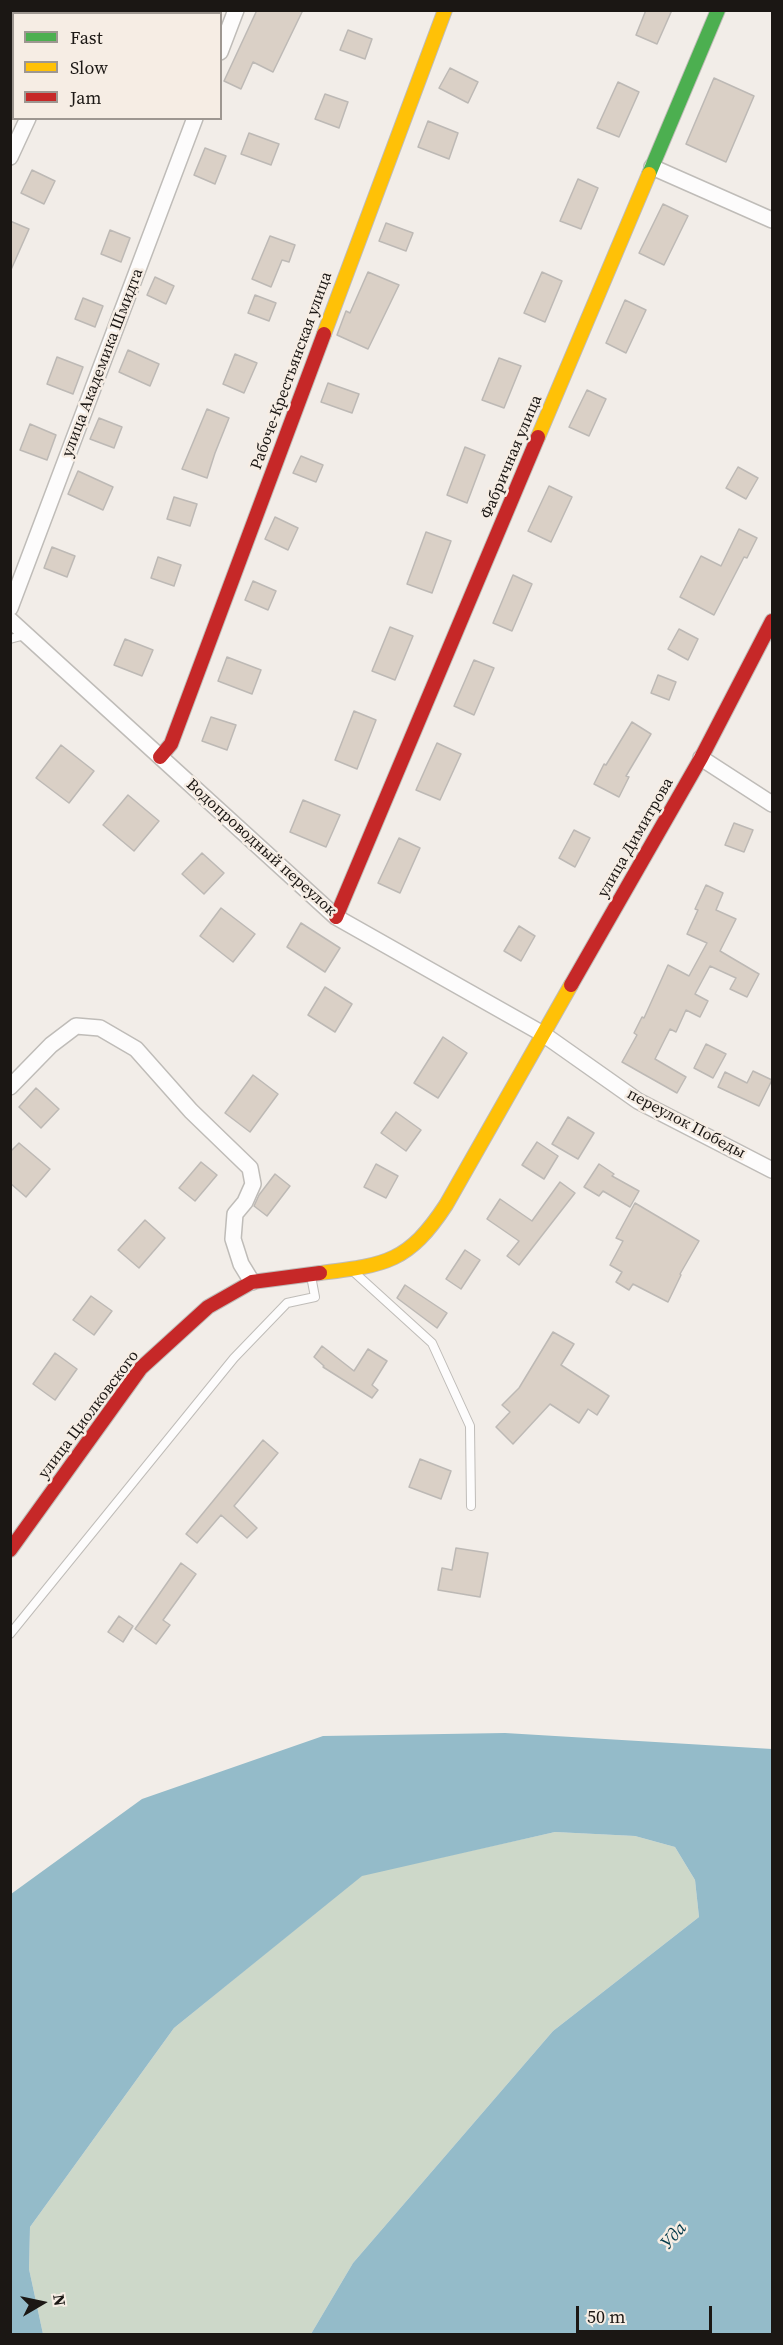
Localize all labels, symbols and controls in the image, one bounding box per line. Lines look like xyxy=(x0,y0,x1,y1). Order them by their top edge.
legend xyxy=(12,12,222,120)
text: Fast xyxy=(70,25,103,50)
text: Slow xyxy=(70,55,108,80)
text: Jam xyxy=(70,85,102,110)
street label: улица Академика Шмидта xyxy=(58,266,148,460)
street label: Рабоче-Крестьянская улица xyxy=(247,270,337,472)
street label: Фабричная улица xyxy=(477,392,547,522)
street label: Водопроводный переулок xyxy=(182,775,340,921)
street label: улица Димитрова xyxy=(594,775,678,901)
street label: переулок Победы xyxy=(623,1085,749,1163)
street label: улица Циолковского xyxy=(35,1347,143,1483)
water label: Уда xyxy=(656,2218,692,2254)
north arrow xyxy=(12,2273,72,2333)
text: N xyxy=(48,2293,72,2308)
scale bar xyxy=(579,2294,716,2332)
text: 50 m xyxy=(587,2304,625,2329)

